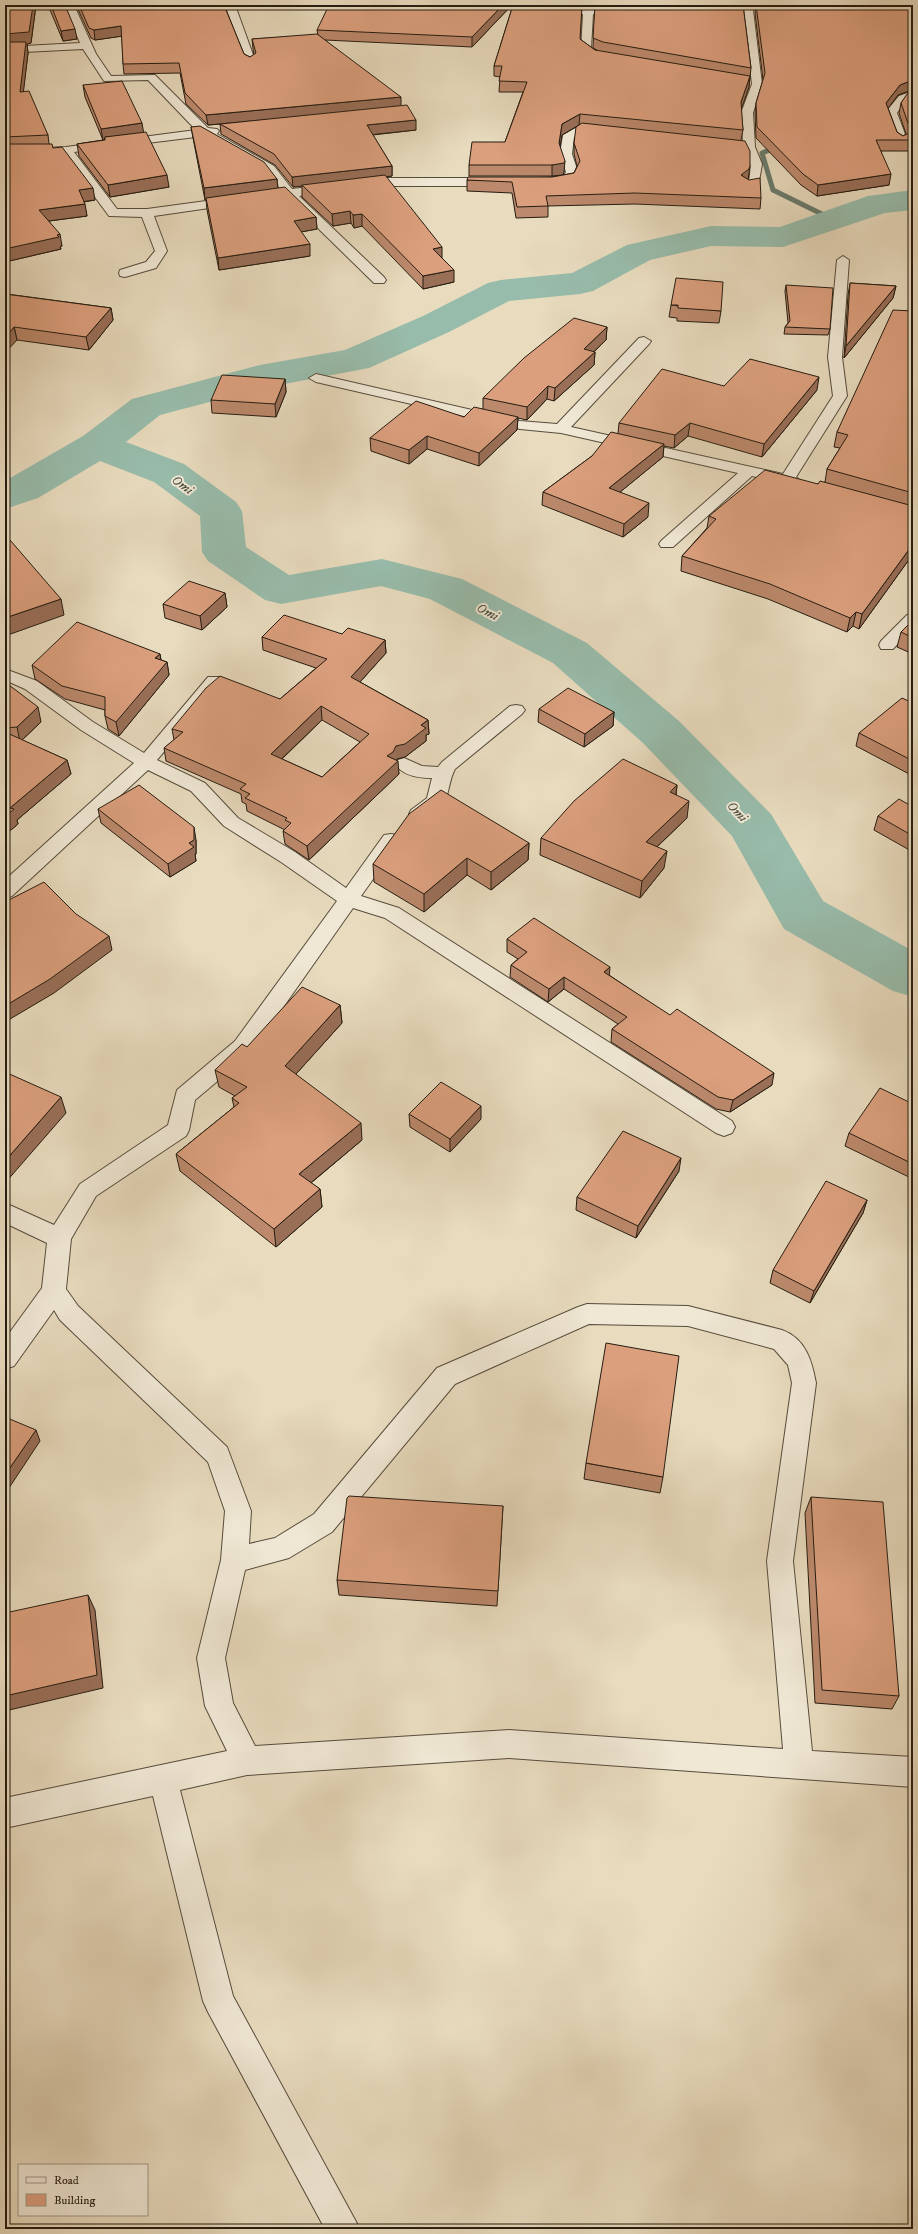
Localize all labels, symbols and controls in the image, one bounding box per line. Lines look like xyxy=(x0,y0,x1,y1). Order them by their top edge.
water label: Omi xyxy=(169,472,197,499)
water label: Omi xyxy=(474,600,503,625)
water label: Omi xyxy=(724,798,752,826)
legend xyxy=(18,2164,148,2216)
text: Road xyxy=(54,2173,79,2188)
text: Building xyxy=(54,2193,95,2208)

